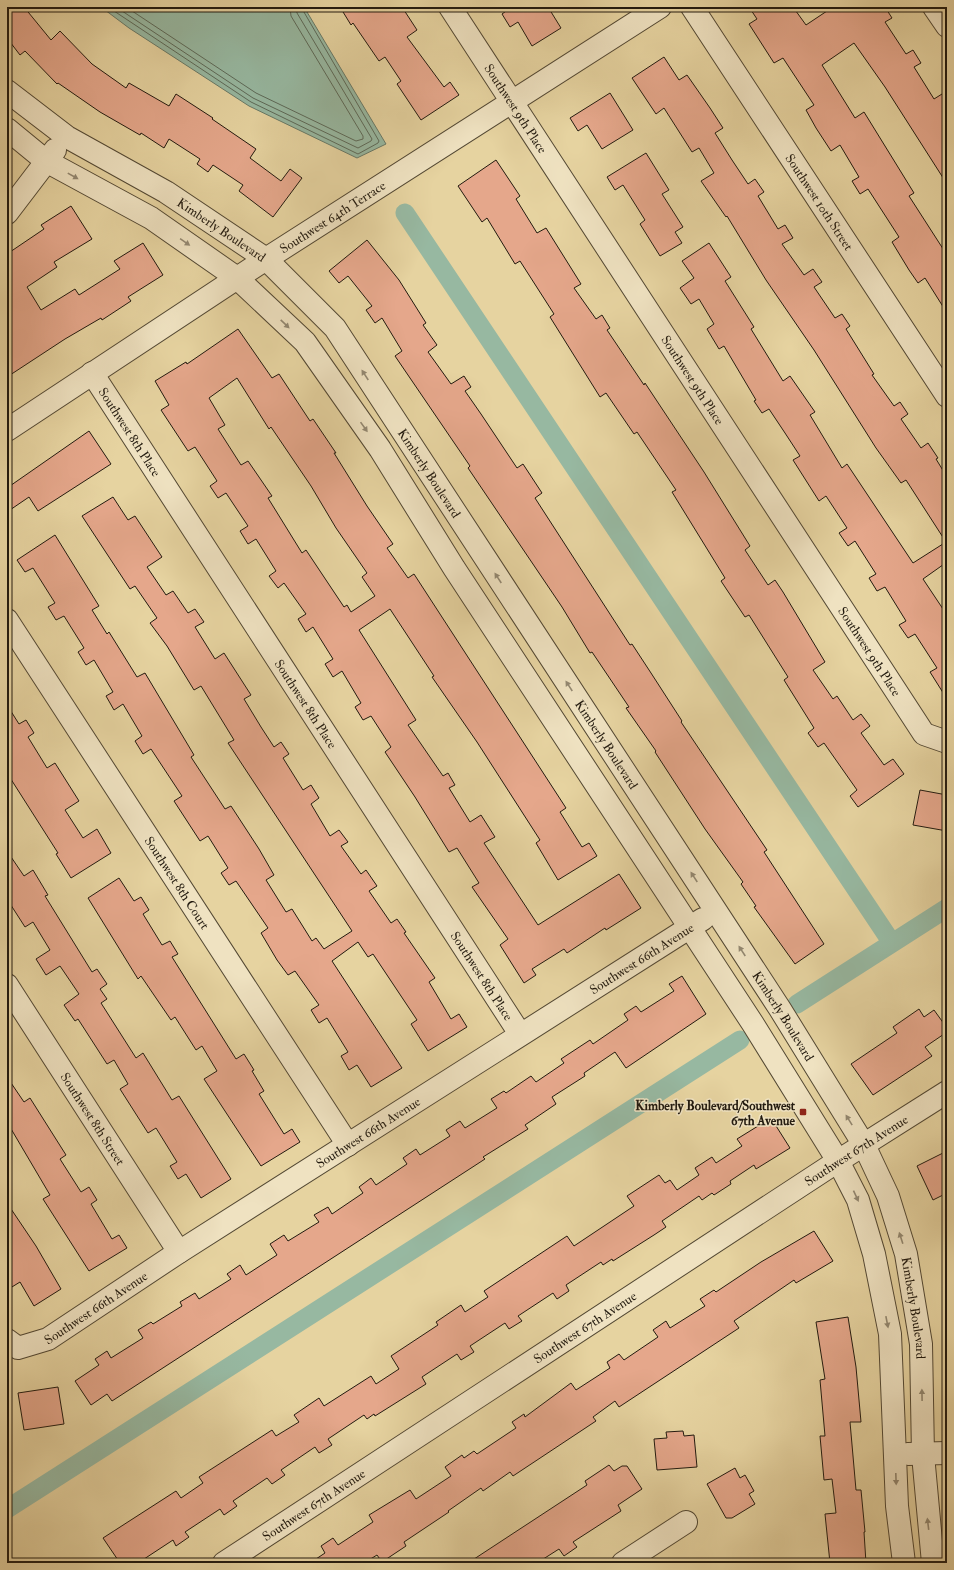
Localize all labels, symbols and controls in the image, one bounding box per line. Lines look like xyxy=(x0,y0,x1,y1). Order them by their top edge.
street label: Southwest 9th Place xyxy=(480,61,550,157)
street label: Southwest 10th Street xyxy=(781,151,856,254)
one-way arrow xyxy=(67,172,79,179)
street label: Southwest 64th Terrace xyxy=(277,177,389,257)
street label: Kimberly Boulevard xyxy=(174,195,269,266)
one-way arrow xyxy=(179,238,190,246)
one-way arrow xyxy=(280,319,290,329)
street label: Southwest 9th Place xyxy=(657,333,727,428)
one-way arrow xyxy=(362,369,369,381)
street label: Southwest 8th Place xyxy=(95,385,164,480)
one-way arrow xyxy=(360,421,368,432)
street label: Kimberly Boulevard xyxy=(394,426,464,522)
one-way arrow xyxy=(494,572,501,583)
street label: Southwest 9th Place xyxy=(834,604,904,700)
street label: Southwest 8th Place xyxy=(271,657,340,752)
one-way arrow xyxy=(565,681,573,691)
street label: Kimberly Boulevard xyxy=(571,697,641,793)
street label: Southwest 8th Court xyxy=(141,834,213,932)
one-way arrow xyxy=(690,871,697,883)
street label: Southwest 66th Avenue xyxy=(587,920,698,998)
street label: Southwest 8th Place xyxy=(447,929,516,1024)
one-way arrow xyxy=(738,946,746,956)
street label: Kimberly Boulevard xyxy=(748,968,817,1065)
street label: Southwest 8th Street xyxy=(57,1070,128,1169)
street label: Southwest 66th Avenue xyxy=(313,1093,424,1172)
place label: Kimberly Boulevard/Southwest 67th Avenue xyxy=(635,1098,796,1129)
marker: Kimberly Boulevard/Southwest 67th Avenue xyxy=(798,1107,808,1117)
street label: Southwest 67th Avenue xyxy=(802,1111,912,1190)
one-way arrow xyxy=(845,1115,853,1125)
one-way arrow xyxy=(853,1190,859,1202)
one-way arrow xyxy=(898,1232,904,1244)
street label: Kimberly Boulevard xyxy=(898,1256,928,1360)
street label: Southwest 66th Avenue xyxy=(41,1268,151,1348)
street label: Southwest 67th Avenue xyxy=(531,1288,640,1367)
one-way arrow xyxy=(885,1316,891,1328)
one-way arrow xyxy=(918,1389,925,1401)
street label: Southwest 67th Avenue xyxy=(260,1465,369,1545)
one-way arrow xyxy=(893,1473,899,1486)
one-way arrow xyxy=(925,1518,931,1530)

